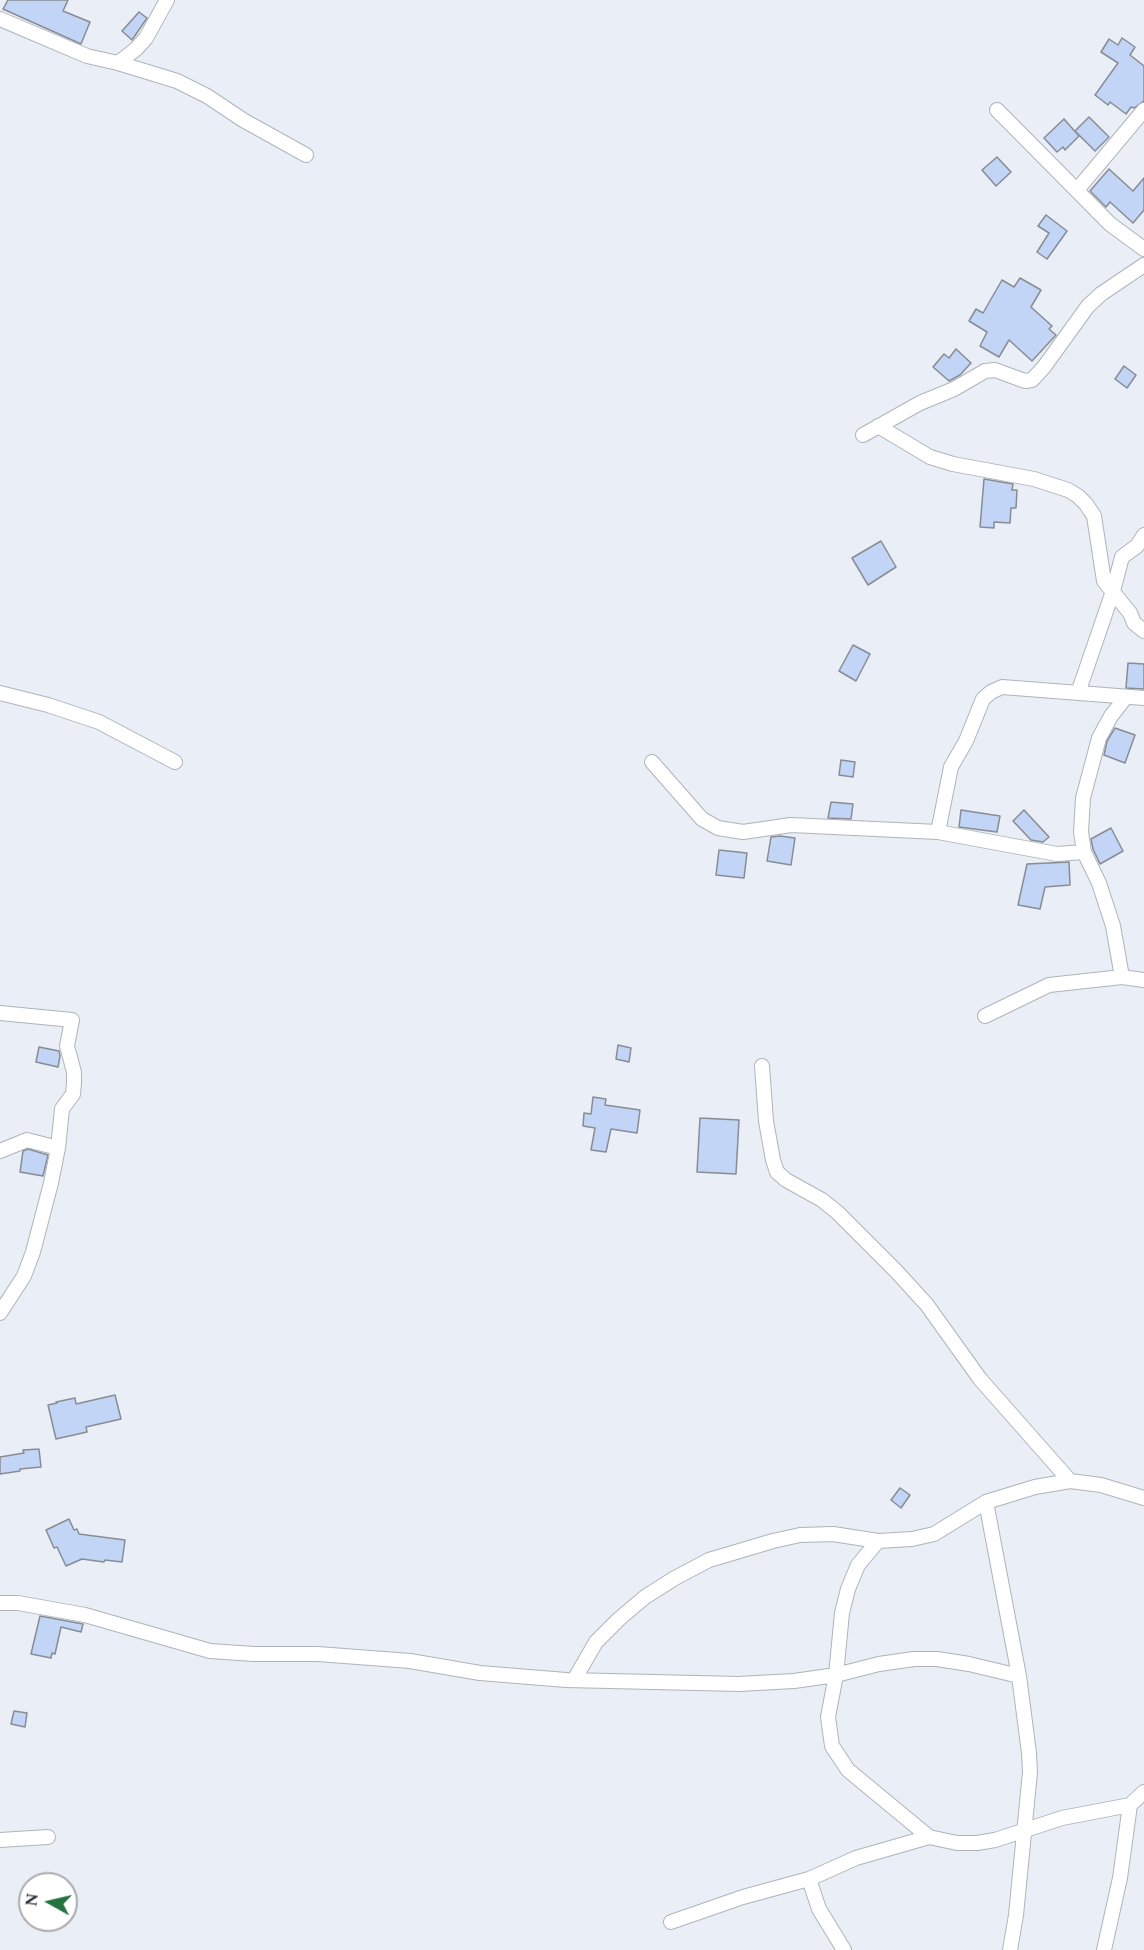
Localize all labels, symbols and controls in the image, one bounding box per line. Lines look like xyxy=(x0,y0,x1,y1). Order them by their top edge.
north arrow xyxy=(18,1872,78,1932)
text: N xyxy=(19,1892,45,1908)

